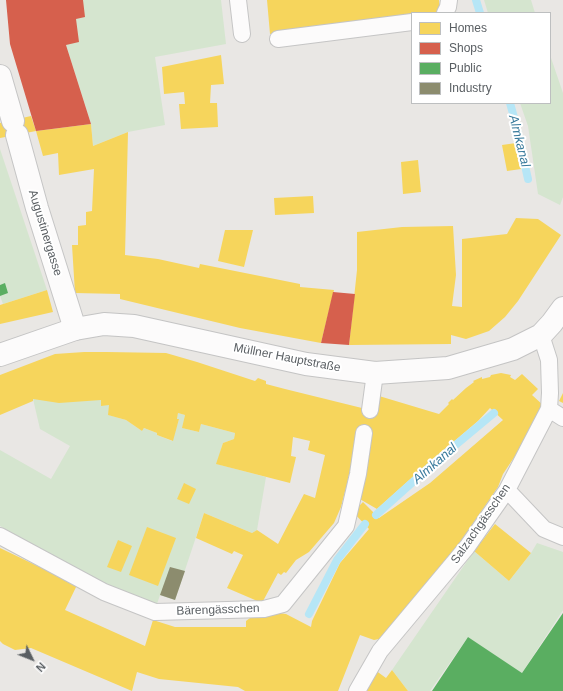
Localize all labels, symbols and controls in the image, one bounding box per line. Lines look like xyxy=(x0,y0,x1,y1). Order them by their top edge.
legend xyxy=(411,12,551,104)
text: Homes xyxy=(449,21,487,35)
text: Shops xyxy=(449,41,483,55)
text: Public xyxy=(449,61,482,75)
text: Industry xyxy=(449,81,492,95)
water label: Almkanal xyxy=(505,113,533,169)
street label: Augustinergasse xyxy=(25,188,65,278)
street label: Müllner Hauptstraße xyxy=(232,341,342,375)
water label: Almkanal xyxy=(410,441,460,487)
street label: Salzachgässchen xyxy=(448,481,514,567)
street label: Bärengässchen xyxy=(176,601,260,619)
north arrow xyxy=(12,639,52,679)
text: N xyxy=(34,660,48,674)

